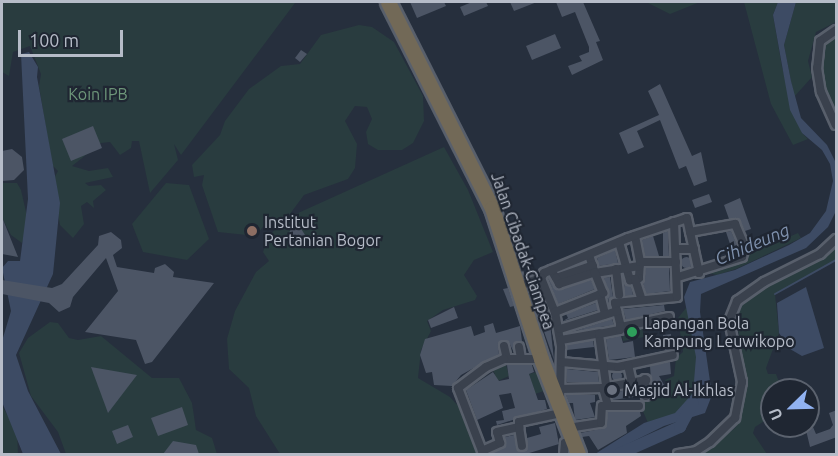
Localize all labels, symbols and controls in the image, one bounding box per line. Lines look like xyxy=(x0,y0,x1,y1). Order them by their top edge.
scale bar xyxy=(21,18,126,56)
text: 100 m xyxy=(29,30,79,50)
park label: Koin IPB xyxy=(68,84,128,104)
street label: Jalan Cibadak-Ciampea xyxy=(487,170,559,332)
place label: Institut Pertanian Bogor xyxy=(264,212,381,250)
water label: Cihideung xyxy=(711,219,793,269)
marker: Institut Pertanian Bogor xyxy=(245,224,259,238)
place label: Lapangan Bola Kampung Leuwikopo xyxy=(644,313,794,351)
marker: Lapangan Bola Kampung Leuwikopo xyxy=(625,325,639,339)
north arrow xyxy=(760,378,820,438)
place label: Masjid Al-Ikhlas xyxy=(624,380,734,400)
marker: Masjid Al-Ikhlas xyxy=(605,383,619,397)
text: U xyxy=(765,406,786,423)

